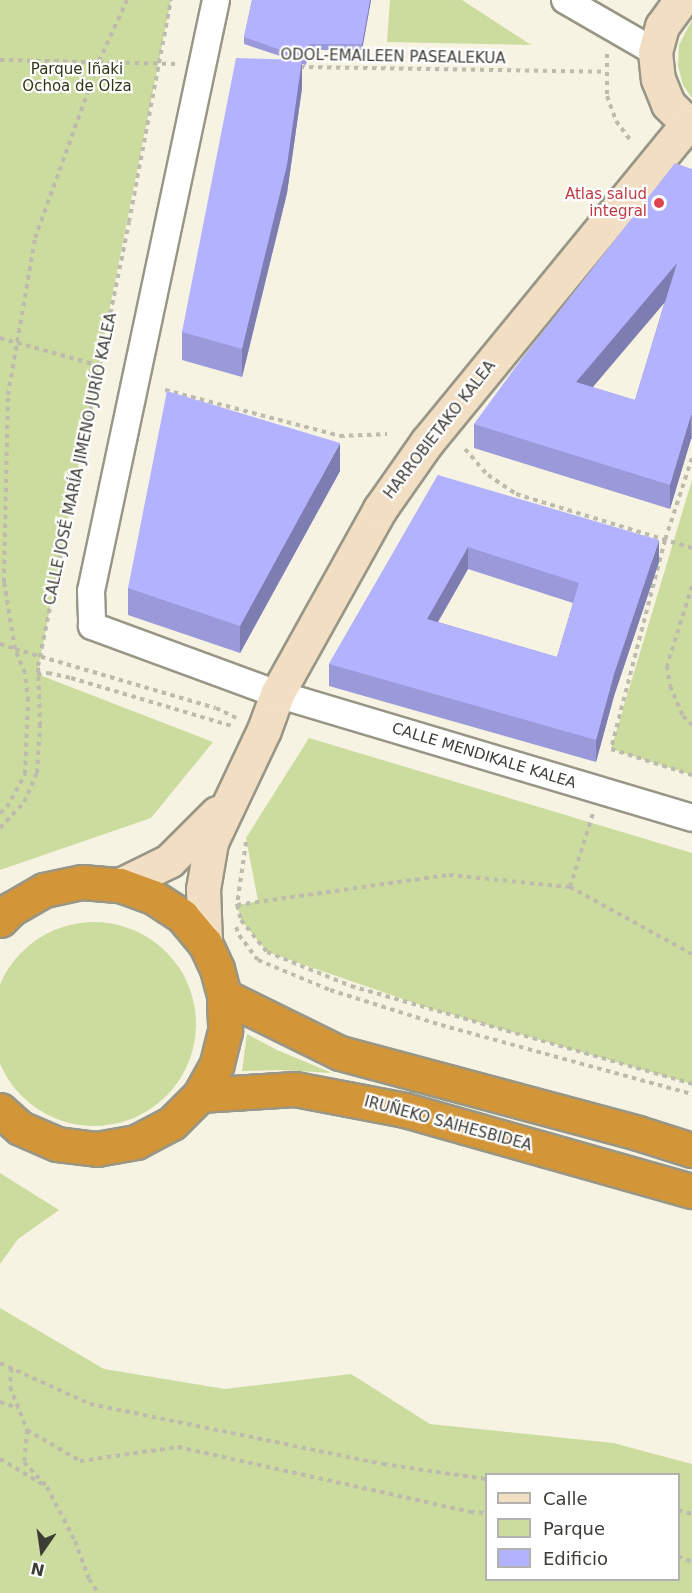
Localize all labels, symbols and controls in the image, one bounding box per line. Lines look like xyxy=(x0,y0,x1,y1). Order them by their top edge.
street label: ODOL-EMAILEEN PASEALEKUA xyxy=(280,46,506,68)
park label: Parque Iñaki Ochoa de Olza xyxy=(22,60,132,95)
place label: Atlas salud integral xyxy=(565,185,647,220)
marker: Atlas salud integral xyxy=(652,196,666,210)
street label: CALLE JOSÉ MARÍA JIMENO JURÍO KALEA xyxy=(41,311,121,607)
street label: HARROBIETAKO KALEA xyxy=(381,357,499,503)
street label: CALLE MENDIKALE KALEA xyxy=(390,719,578,793)
street label: IRUÑEKO SAIHESBIDEA xyxy=(362,1093,534,1155)
legend xyxy=(485,1473,680,1581)
text: Calle xyxy=(543,1488,588,1509)
text: Parque xyxy=(543,1518,605,1539)
north arrow xyxy=(12,1521,72,1581)
text: Edificio xyxy=(543,1548,608,1569)
text: N xyxy=(29,1558,47,1580)

